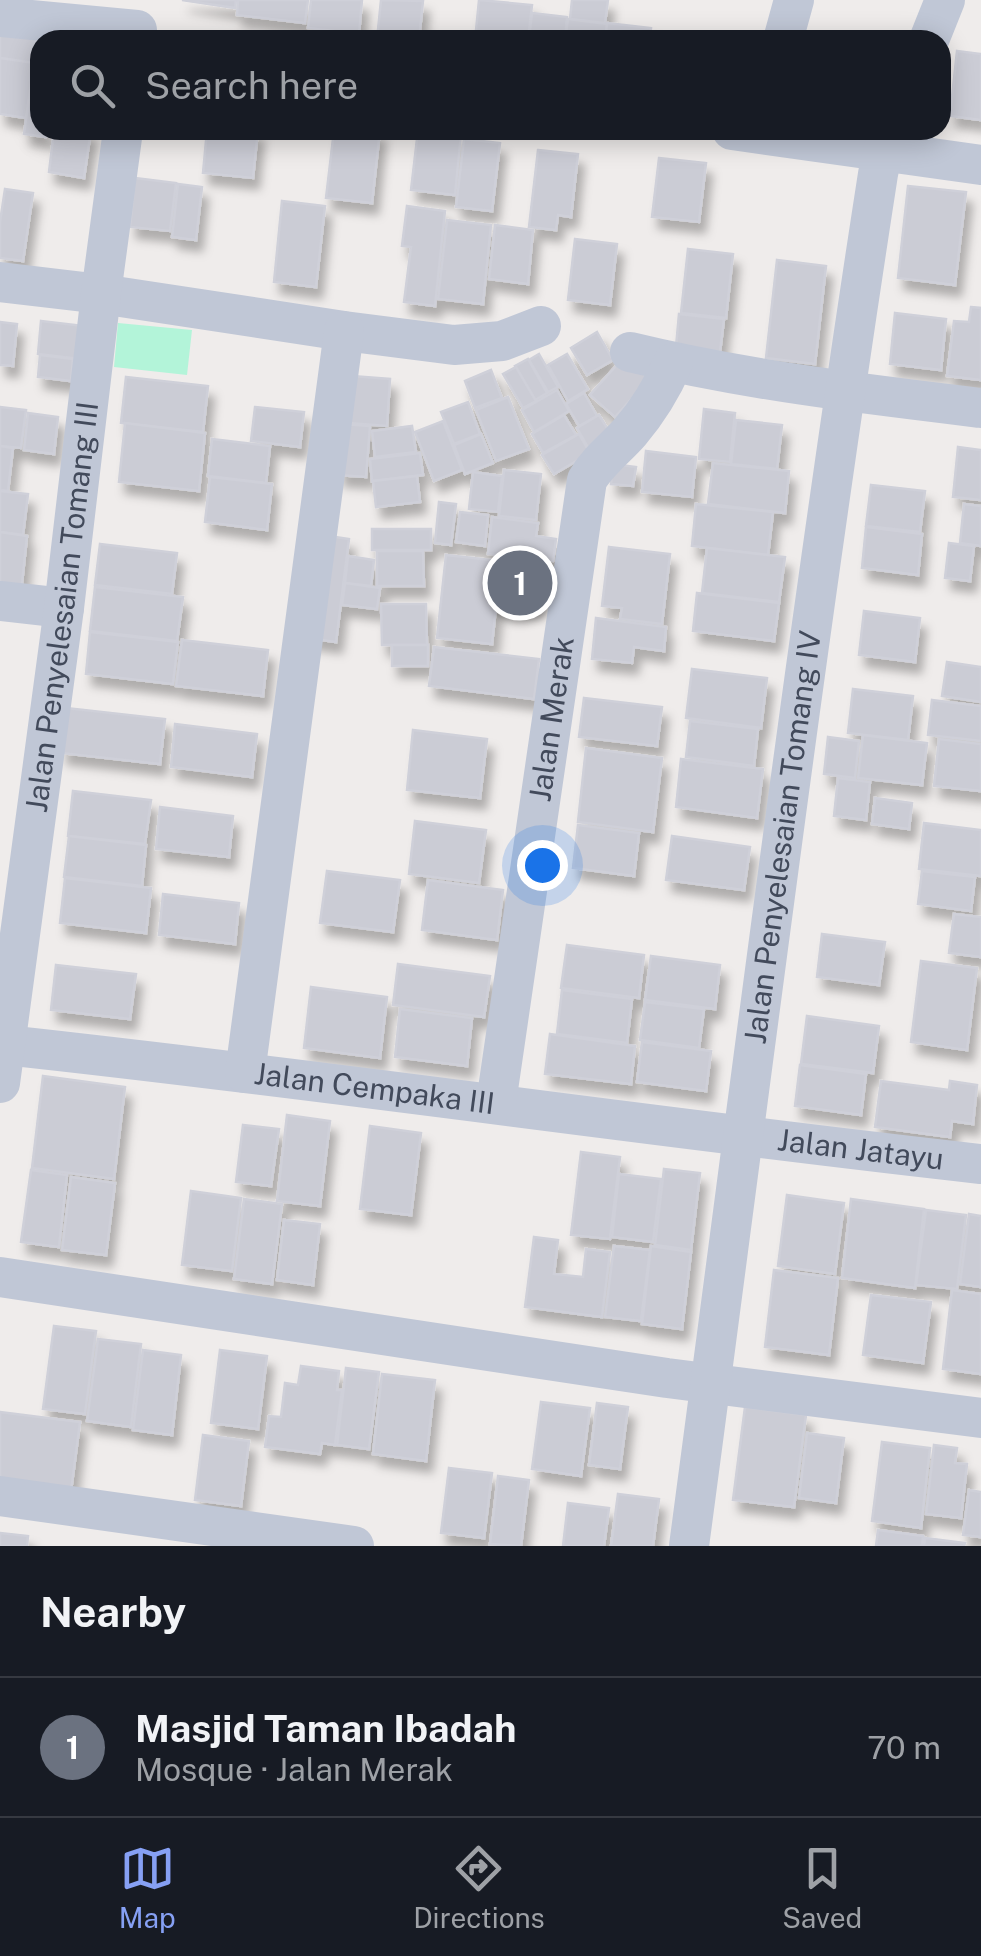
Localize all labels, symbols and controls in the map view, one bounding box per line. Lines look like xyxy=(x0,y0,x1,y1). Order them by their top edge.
search box xyxy=(30,30,951,140)
icon: search xyxy=(65,58,120,113)
text: Search here xyxy=(145,63,358,108)
street label: Jalan Penyelesaian Tomang III xyxy=(18,400,105,814)
pin: 1 xyxy=(488,546,552,620)
street label: Jalan Penyelesaian Tomang IV xyxy=(736,628,828,1046)
street label: Jalan Merak xyxy=(521,634,581,804)
your location xyxy=(517,840,568,891)
street label: Jalan Cempaka III xyxy=(252,1055,497,1121)
street label: Jalan Jatayu xyxy=(775,1121,946,1177)
text: Nearby xyxy=(40,1587,186,1636)
text: Masjid Taman Ibadah xyxy=(135,1706,517,1751)
text: 1 xyxy=(66,1729,79,1766)
text: 70 m xyxy=(867,1729,941,1766)
text: Mosque · Jalan Merak xyxy=(135,1751,453,1788)
tab: Map xyxy=(119,1841,176,1934)
tab: Directions xyxy=(413,1841,545,1934)
tab: Saved xyxy=(782,1841,862,1934)

